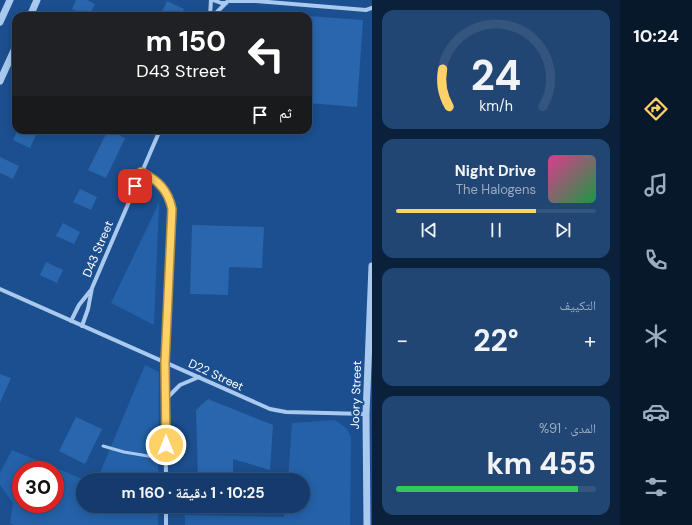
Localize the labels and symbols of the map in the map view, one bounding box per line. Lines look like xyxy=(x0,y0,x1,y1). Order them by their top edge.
pin xyxy=(118,169,152,203)
street label: D43 Street xyxy=(79,218,117,280)
street label: D22 Street xyxy=(186,355,246,395)
street label: Joory Street xyxy=(347,360,365,430)
position arrow xyxy=(145,424,187,466)
speed limit sign: 30 xyxy=(12,461,64,513)

